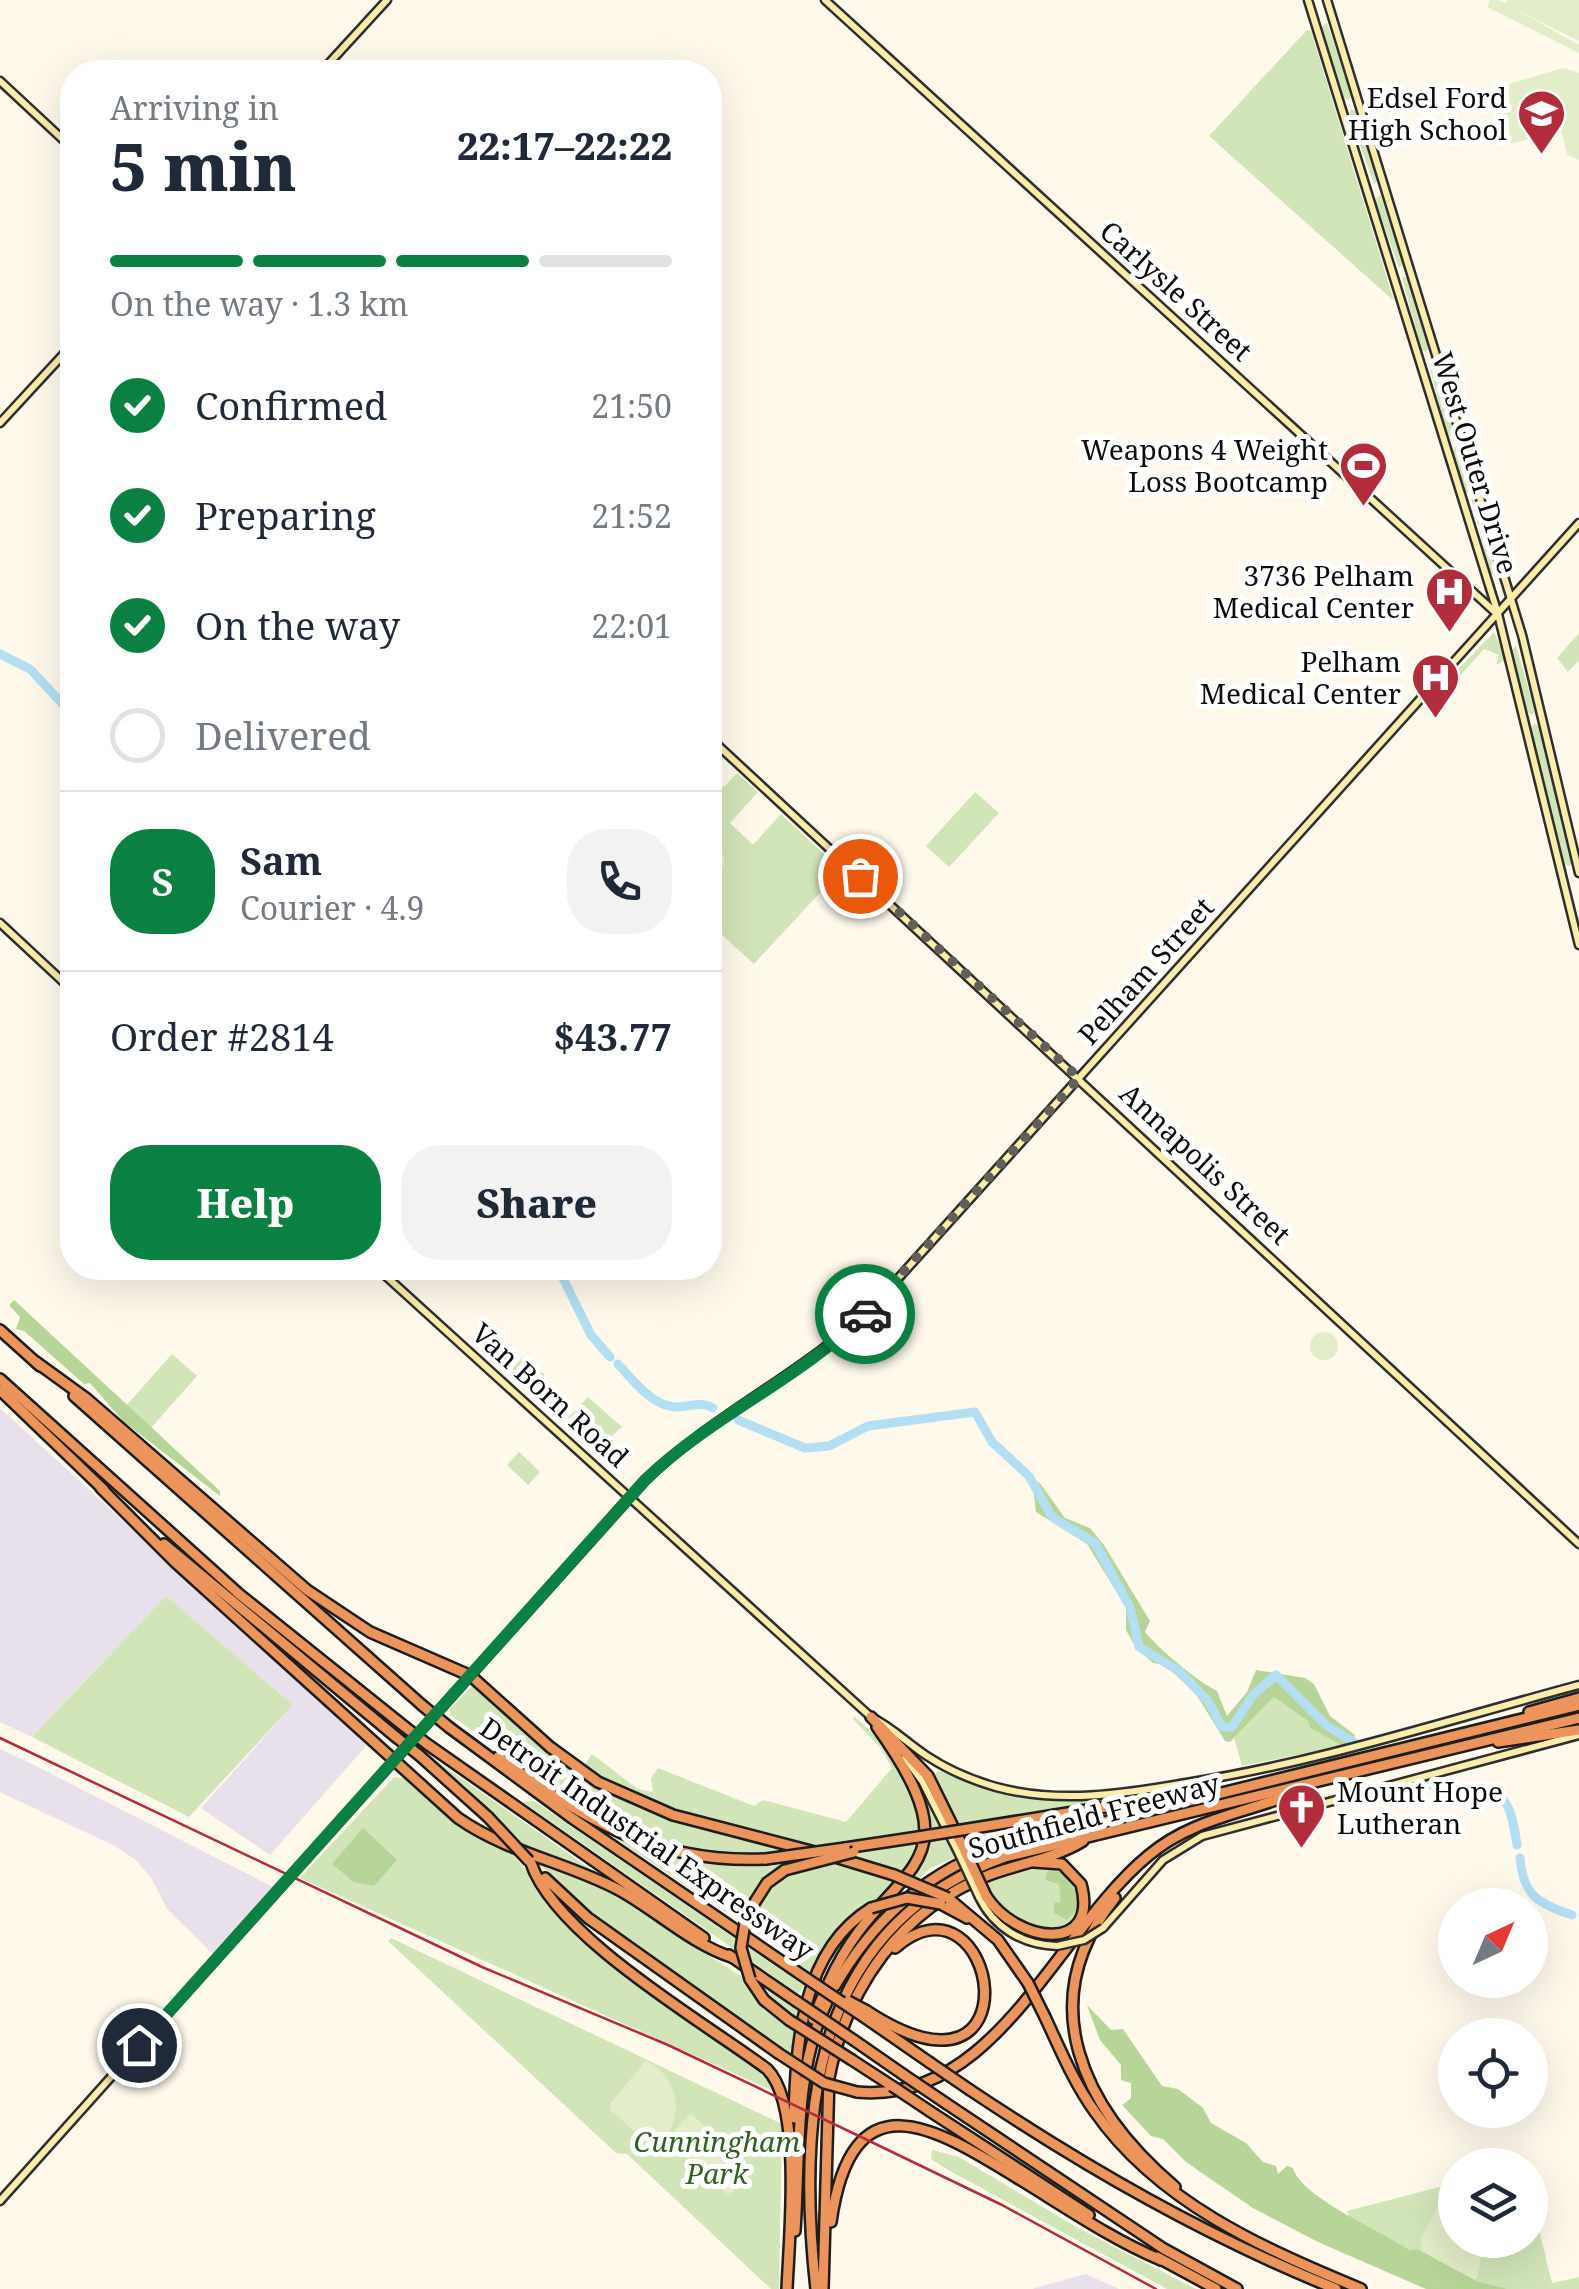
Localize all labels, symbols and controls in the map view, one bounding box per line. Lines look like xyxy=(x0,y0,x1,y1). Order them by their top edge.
place label: Edsel Ford High School xyxy=(1348,78,1507,148)
text: Arriving in xyxy=(110,86,279,129)
school or university icon: Edsel Ford High School xyxy=(1516,88,1568,156)
text: 22:17–22:22 xyxy=(457,119,672,171)
text: 5 min xyxy=(110,122,297,210)
street label: Carlysle Street xyxy=(1092,212,1261,369)
text: On the way · 1.3 km xyxy=(110,282,408,325)
street label: West Outer Drive xyxy=(1424,347,1528,578)
icon: check xyxy=(110,378,165,433)
text: Confirmed xyxy=(195,379,387,431)
text: 21:50 xyxy=(591,384,672,427)
place label: Weapons 4 Weight Loss Bootcamp xyxy=(1081,430,1328,500)
sports icon: Weapons 4 Weight Loss Bootcamp xyxy=(1337,440,1389,508)
icon: check xyxy=(110,488,165,543)
text: Preparing xyxy=(195,489,376,541)
text: 21:52 xyxy=(591,494,672,537)
place label: 3736 Pelham Medical Center xyxy=(1213,556,1414,626)
hospital icon: 3736 Pelham Medical Center xyxy=(1423,566,1475,634)
icon: check xyxy=(110,598,165,653)
text: On the way xyxy=(195,599,400,651)
text: 22:01 xyxy=(591,604,672,647)
place label: Pelham Medical Center xyxy=(1200,642,1401,712)
hospital icon: Pelham Medical Center xyxy=(1410,652,1462,720)
text: Delivered xyxy=(195,709,371,761)
button: phone xyxy=(567,829,672,934)
text: Sam xyxy=(240,834,322,886)
pin xyxy=(818,834,903,919)
icon: bag xyxy=(833,849,888,904)
text: S xyxy=(151,855,174,907)
text: Courier · 4.9 xyxy=(240,886,424,929)
street label: Pelham Street xyxy=(1069,888,1222,1052)
text: Order #2814 xyxy=(110,1010,334,1062)
text: $43.77 xyxy=(553,1010,672,1062)
street label: Annapolis Street xyxy=(1112,1074,1299,1252)
button: Help xyxy=(110,1145,381,1260)
button: Share xyxy=(401,1145,672,1260)
courier xyxy=(815,1264,915,1364)
icon: car xyxy=(838,1287,893,1342)
street label: Van Born Road xyxy=(464,1314,637,1475)
street label: Detroit Industrial Expressway xyxy=(473,1708,822,1968)
street label: Southfield Freeway xyxy=(964,1763,1224,1867)
place label: Mount Hope Lutheran xyxy=(1337,1772,1503,1842)
church icon: Mount Hope Lutheran xyxy=(1276,1782,1328,1850)
north arrow xyxy=(1438,1888,1548,1998)
map controls xyxy=(1438,1888,1548,2258)
pin xyxy=(97,2003,182,2088)
icon: home xyxy=(112,2018,167,2073)
button: locate xyxy=(1438,2018,1548,2128)
park label: Cunningham Park xyxy=(634,2122,800,2192)
button: layers xyxy=(1438,2148,1548,2258)

